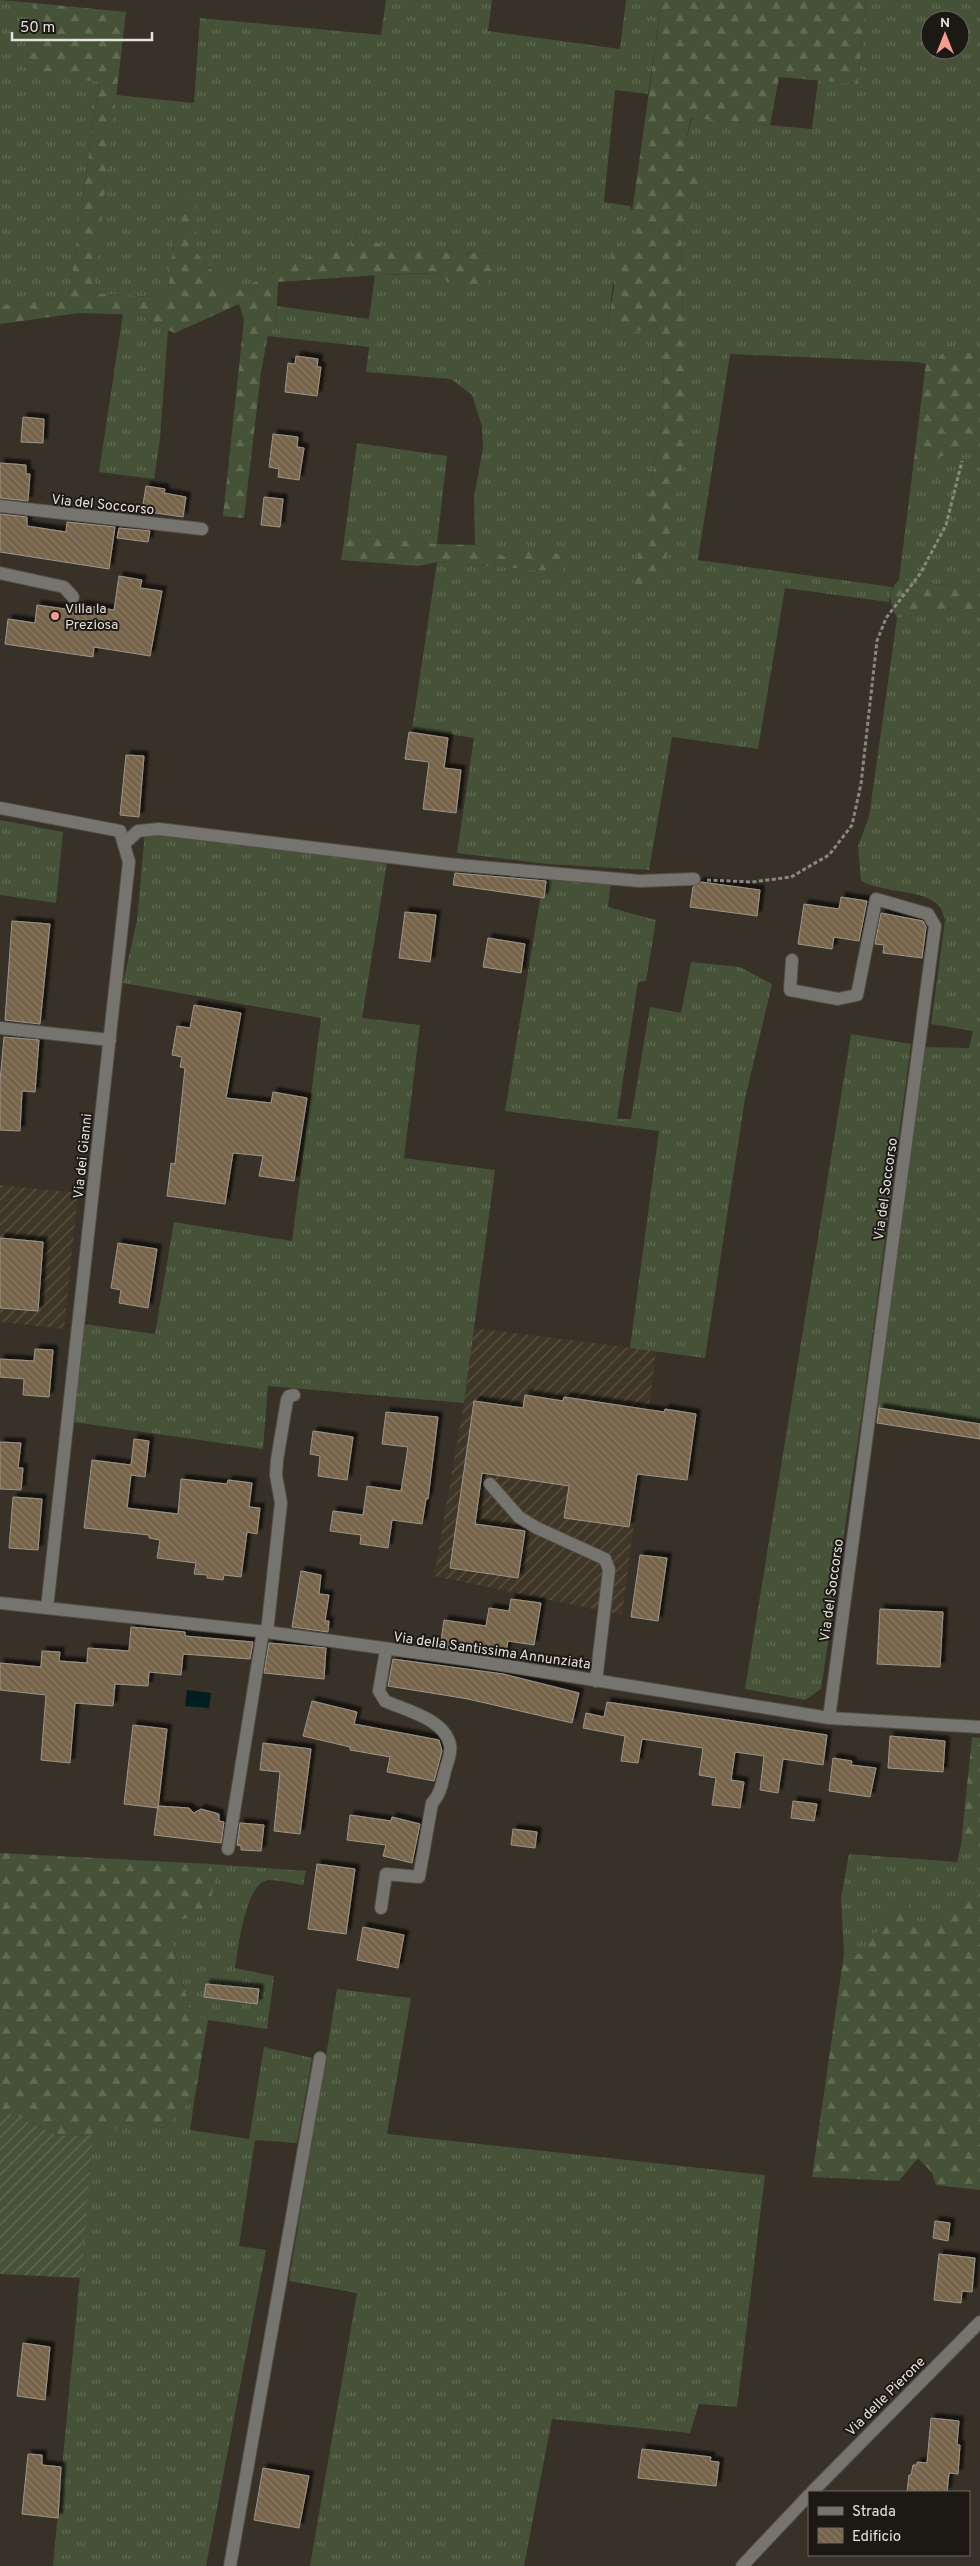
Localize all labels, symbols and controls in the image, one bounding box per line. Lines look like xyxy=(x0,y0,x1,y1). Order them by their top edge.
scale bar xyxy=(12,10,152,42)
north arrow xyxy=(920,10,970,60)
text: N xyxy=(940,15,950,32)
text: 50 m xyxy=(20,19,55,38)
street label: Via del Soccorso xyxy=(51,492,155,519)
place label: Villa la Preziosa xyxy=(65,601,118,634)
marker: Villa la Preziosa xyxy=(49,610,61,622)
street label: Via dei Gianni xyxy=(71,1113,96,1200)
street label: Via del Soccorso xyxy=(871,1137,902,1242)
street label: Via del Soccorso xyxy=(817,1538,848,1643)
street label: Via della Santissima Annunziata xyxy=(392,1629,592,1674)
street label: Via delle Pierone xyxy=(843,2354,929,2440)
legend xyxy=(808,2491,970,2556)
text: Strada xyxy=(852,2503,896,2522)
text: Edificio xyxy=(852,2528,901,2547)

